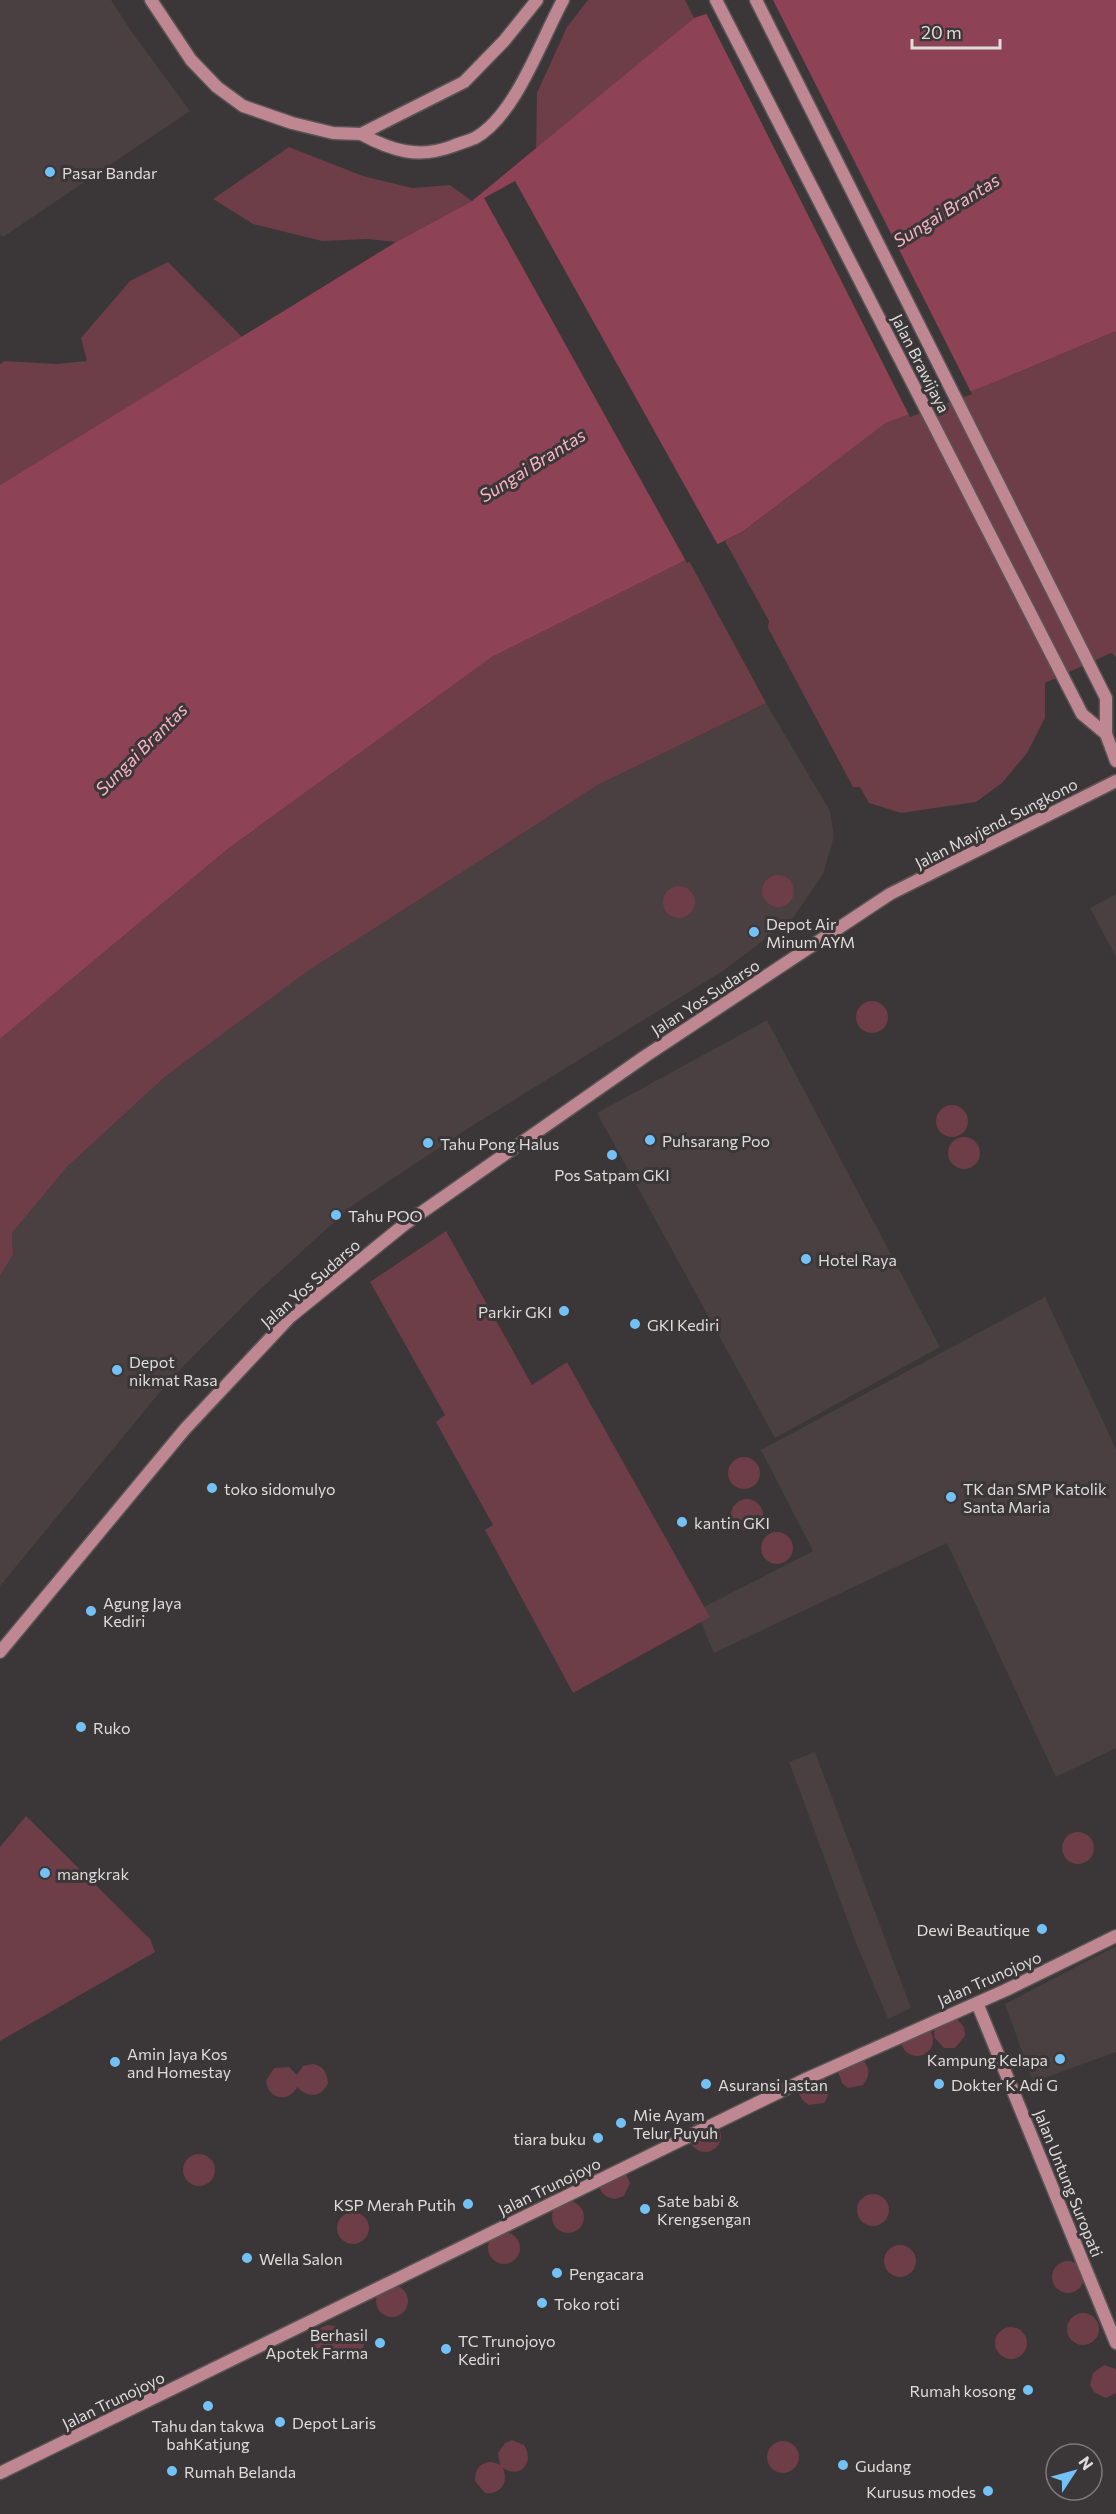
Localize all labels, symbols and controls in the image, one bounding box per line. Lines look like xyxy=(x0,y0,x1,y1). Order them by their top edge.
scale bar xyxy=(912,12,1000,50)
text: 20 m xyxy=(921,21,962,43)
place label: Pasar Bandar xyxy=(62,163,158,182)
marker: Pasar Bandar xyxy=(43,165,57,179)
water label: Sungai Brantas xyxy=(889,169,1003,251)
street label: Jalan Brawijaya xyxy=(888,311,954,415)
water label: Sungai Brantas xyxy=(475,424,589,506)
water label: Sungai Brantas xyxy=(90,698,192,800)
street label: Jalan Mayjend. Sungkono xyxy=(912,774,1080,872)
place label: Depot Air Minum AYM xyxy=(766,914,855,951)
marker: Depot Air Minum AYM xyxy=(747,925,761,939)
street label: Jalan Yos Sudarso xyxy=(647,955,763,1039)
place label: Puhsarang Poo xyxy=(662,1131,770,1150)
marker: Puhsarang Poo xyxy=(643,1133,657,1147)
place label: Tahu Pong Halus xyxy=(440,1134,559,1153)
marker: Tahu Pong Halus xyxy=(421,1136,435,1150)
marker: Pos Satpam GKI xyxy=(605,1148,619,1162)
place label: Pos Satpam GKI xyxy=(554,1165,670,1184)
place label: Tahu POO xyxy=(348,1206,423,1225)
marker: Tahu POO xyxy=(329,1208,343,1222)
street label: Jalan Yos Sudarso xyxy=(256,1235,364,1331)
place label: Hotel Raya xyxy=(818,1250,897,1269)
marker: Hotel Raya xyxy=(799,1252,813,1266)
place label: Parkir GKI xyxy=(478,1302,552,1321)
marker: Parkir GKI xyxy=(557,1304,571,1318)
place label: GKI Kediri xyxy=(647,1315,719,1334)
marker: GKI Kediri xyxy=(628,1317,642,1331)
place label: Depot nikmat Rasa xyxy=(129,1352,218,1389)
marker: Depot nikmat Rasa xyxy=(110,1363,124,1377)
place label: toko sidomulyo xyxy=(224,1479,336,1498)
place label: TK dan SMP Katolik Santa Maria xyxy=(963,1479,1107,1516)
marker: toko sidomulyo xyxy=(205,1481,219,1495)
marker: TK dan SMP Katolik Santa Maria xyxy=(944,1490,958,1504)
place label: kantin GKI xyxy=(694,1513,770,1532)
marker: kantin GKI xyxy=(675,1515,689,1529)
place label: Agung Jaya Kediri xyxy=(103,1593,182,1630)
marker: Agung Jaya Kediri xyxy=(84,1604,98,1618)
place label: Ruko xyxy=(93,1718,130,1737)
marker: Ruko xyxy=(74,1720,88,1734)
place label: mangkrak xyxy=(57,1864,129,1883)
marker: mangkrak xyxy=(38,1866,52,1880)
place label: Dewi Beautique xyxy=(917,1920,1030,1939)
marker: Dewi Beautique xyxy=(1035,1922,1049,1936)
street label: Jalan Trunojoyo xyxy=(934,1947,1044,2009)
place label: Amin Jaya Kos and Homestay xyxy=(127,2044,231,2081)
place label: Kampung Kelapa xyxy=(927,2050,1048,2069)
marker: Kampung Kelapa xyxy=(1053,2052,1067,2066)
marker: Amin Jaya Kos and Homestay xyxy=(108,2055,122,2069)
place label: Asuransi Jastan xyxy=(718,2075,828,2094)
place label: Dokter K Adi G xyxy=(951,2075,1058,2094)
marker: Asuransi Jastan xyxy=(699,2077,713,2091)
marker: Dokter K Adi G xyxy=(932,2077,946,2091)
place label: Mie Ayam Telur Puyuh xyxy=(633,2105,718,2142)
street label: Jalan Untung Suropati xyxy=(1031,2106,1107,2260)
marker: Mie Ayam Telur Puyuh xyxy=(614,2116,628,2130)
place label: tiara buku xyxy=(513,2129,586,2148)
marker: tiara buku xyxy=(591,2131,605,2145)
street label: Jalan Trunojoyo xyxy=(495,2153,603,2219)
place label: Sate babi & Krengsengan xyxy=(657,2191,751,2228)
place label: KSP Merah Putih xyxy=(333,2195,456,2214)
marker: KSP Merah Putih xyxy=(461,2197,475,2211)
marker: Sate babi & Krengsengan xyxy=(638,2202,652,2216)
place label: Wella Salon xyxy=(259,2249,343,2268)
marker: Wella Salon xyxy=(240,2251,254,2265)
place label: Pengacara xyxy=(569,2264,644,2283)
marker: Pengacara xyxy=(550,2266,564,2280)
place label: Toko roti xyxy=(554,2294,620,2313)
marker: Toko roti xyxy=(535,2296,549,2310)
place label: Berhasil Apotek Farma xyxy=(265,2325,368,2362)
place label: TC Trunojoyo Kediri xyxy=(458,2331,556,2368)
marker: Berhasil Apotek Farma xyxy=(373,2336,387,2350)
marker: TC Trunojoyo Kediri xyxy=(439,2342,453,2356)
street label: Jalan Trunojoyo xyxy=(59,2367,167,2433)
place label: Rumah kosong xyxy=(909,2381,1016,2400)
marker: Rumah kosong xyxy=(1021,2383,1035,2397)
marker: Tahu dan takwa bahKatjung xyxy=(201,2399,215,2413)
place label: Depot Laris xyxy=(292,2413,376,2432)
marker: Depot Laris xyxy=(273,2415,287,2429)
place label: Tahu dan takwa bahKatjung xyxy=(152,2416,264,2453)
north arrow xyxy=(1044,2442,1104,2502)
text: N xyxy=(1075,2452,1098,2473)
place label: Gudang xyxy=(855,2456,911,2475)
marker: Gudang xyxy=(836,2458,850,2472)
place label: Rumah Belanda xyxy=(184,2462,296,2481)
marker: Rumah Belanda xyxy=(165,2464,179,2478)
place label: Kurusus modes xyxy=(866,2482,976,2501)
marker: Kurusus modes xyxy=(981,2484,995,2498)

